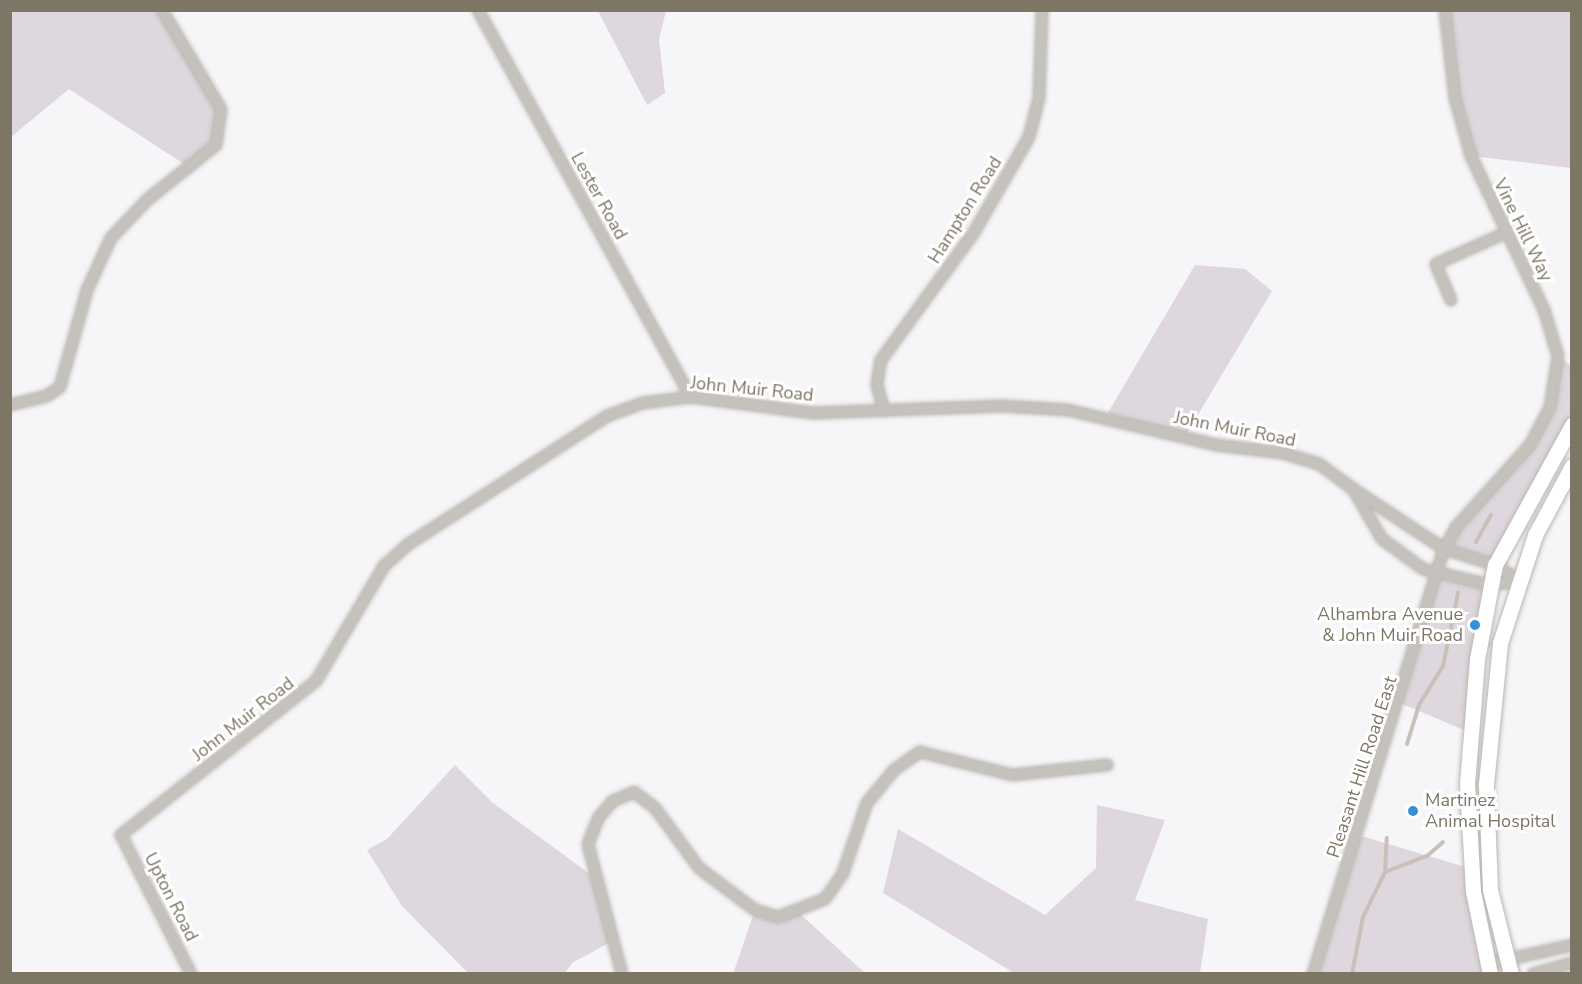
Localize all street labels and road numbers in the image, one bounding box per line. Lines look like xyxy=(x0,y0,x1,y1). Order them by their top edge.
street label: Lester Road xyxy=(566,149,632,243)
street label: Hampton Road xyxy=(924,153,1006,267)
street label: Vine Hill Way xyxy=(1489,175,1557,285)
street label: John Muir Road xyxy=(689,372,815,406)
street label: John Muir Road xyxy=(1172,407,1298,451)
street label: John Muir Road xyxy=(188,672,298,766)
street label: Pleasant Hill Road East xyxy=(1322,674,1402,860)
street label: Upton Road xyxy=(139,849,203,945)

